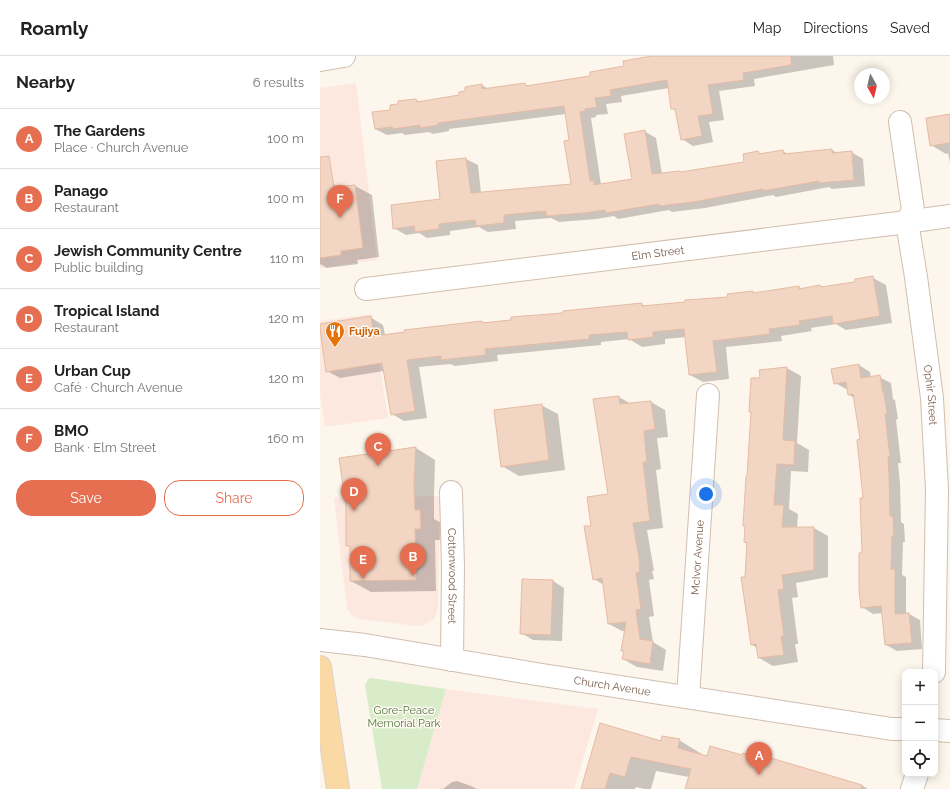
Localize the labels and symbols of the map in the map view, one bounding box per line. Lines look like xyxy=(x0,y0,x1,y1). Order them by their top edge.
north arrow xyxy=(854,68,890,104)
pin: F xyxy=(327,185,353,218)
street label: Elm Street xyxy=(631,243,685,263)
restaurant icon: Fujiya xyxy=(324,320,346,348)
place label: Fujiya xyxy=(349,325,380,338)
street label: Ophir Street xyxy=(921,364,940,426)
pin: C xyxy=(365,433,391,466)
pin: D xyxy=(341,478,367,511)
your location xyxy=(696,484,716,504)
street label: McIvor Avenue xyxy=(688,519,706,595)
street label: Cottonwood Street xyxy=(445,528,460,624)
pin: B xyxy=(400,543,426,576)
pin: E xyxy=(350,546,376,579)
street label: Church Avenue xyxy=(573,673,652,698)
park label: Gore-Peace Memorial Park xyxy=(368,704,441,730)
pin: A xyxy=(746,742,772,775)

